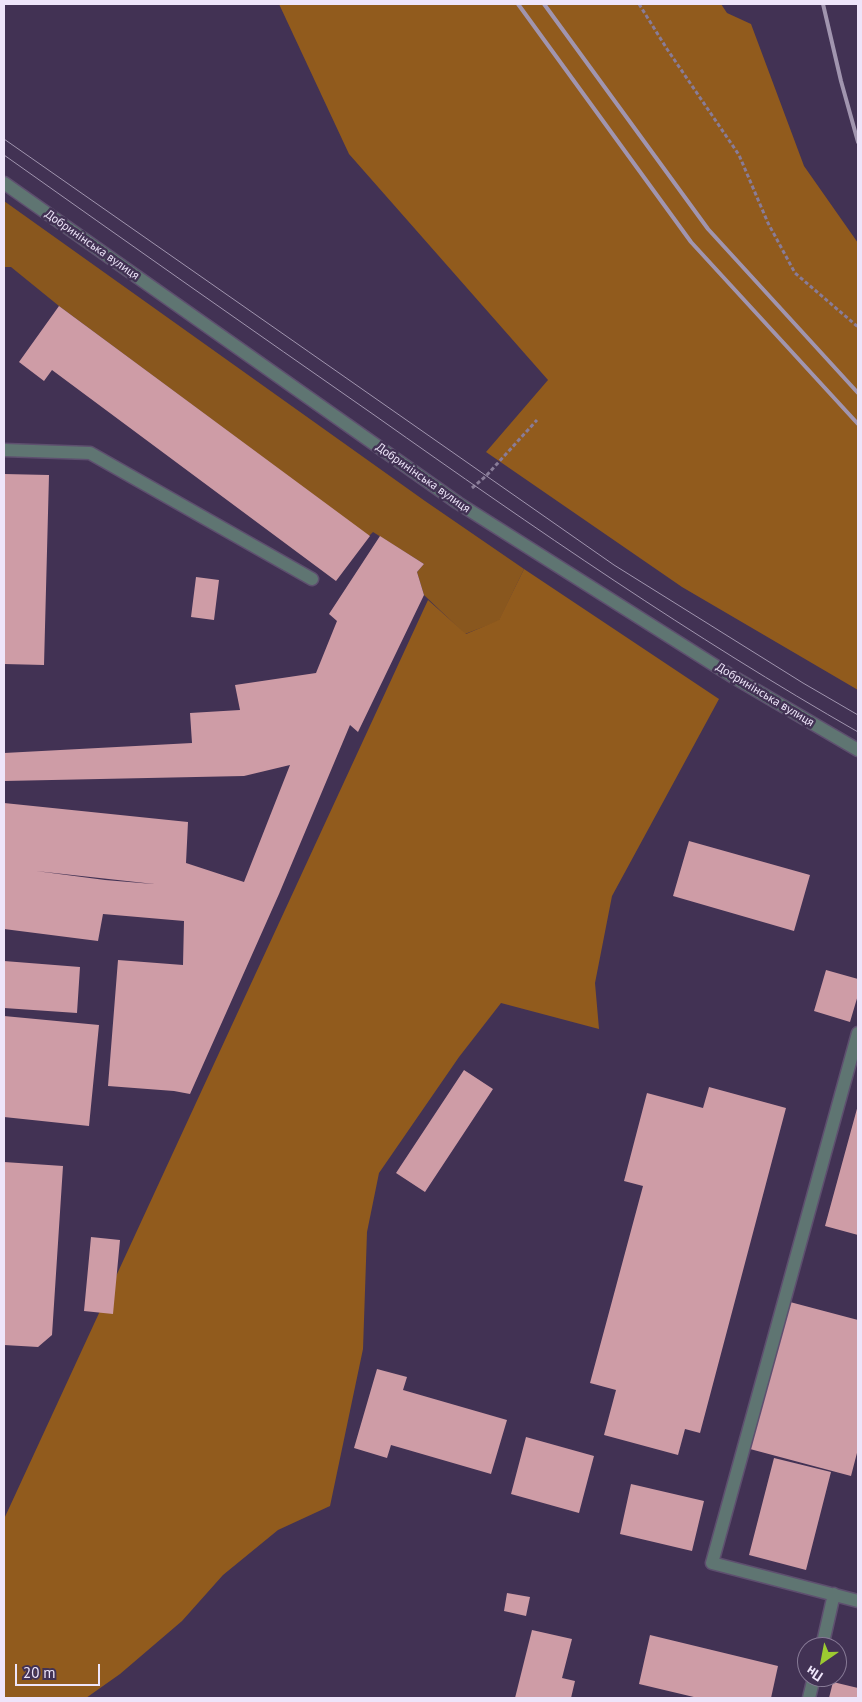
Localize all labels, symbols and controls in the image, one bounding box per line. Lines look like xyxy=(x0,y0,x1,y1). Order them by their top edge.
street label: Добринінська вулиця xyxy=(42,207,142,283)
street label: Добринінська вулиця xyxy=(373,440,473,516)
street label: Добринінська вулиця xyxy=(713,660,817,730)
north arrow xyxy=(797,1637,847,1687)
scale bar xyxy=(18,1654,102,1686)
text: Пн xyxy=(803,1662,826,1686)
text: 20 m xyxy=(23,1663,56,1682)

